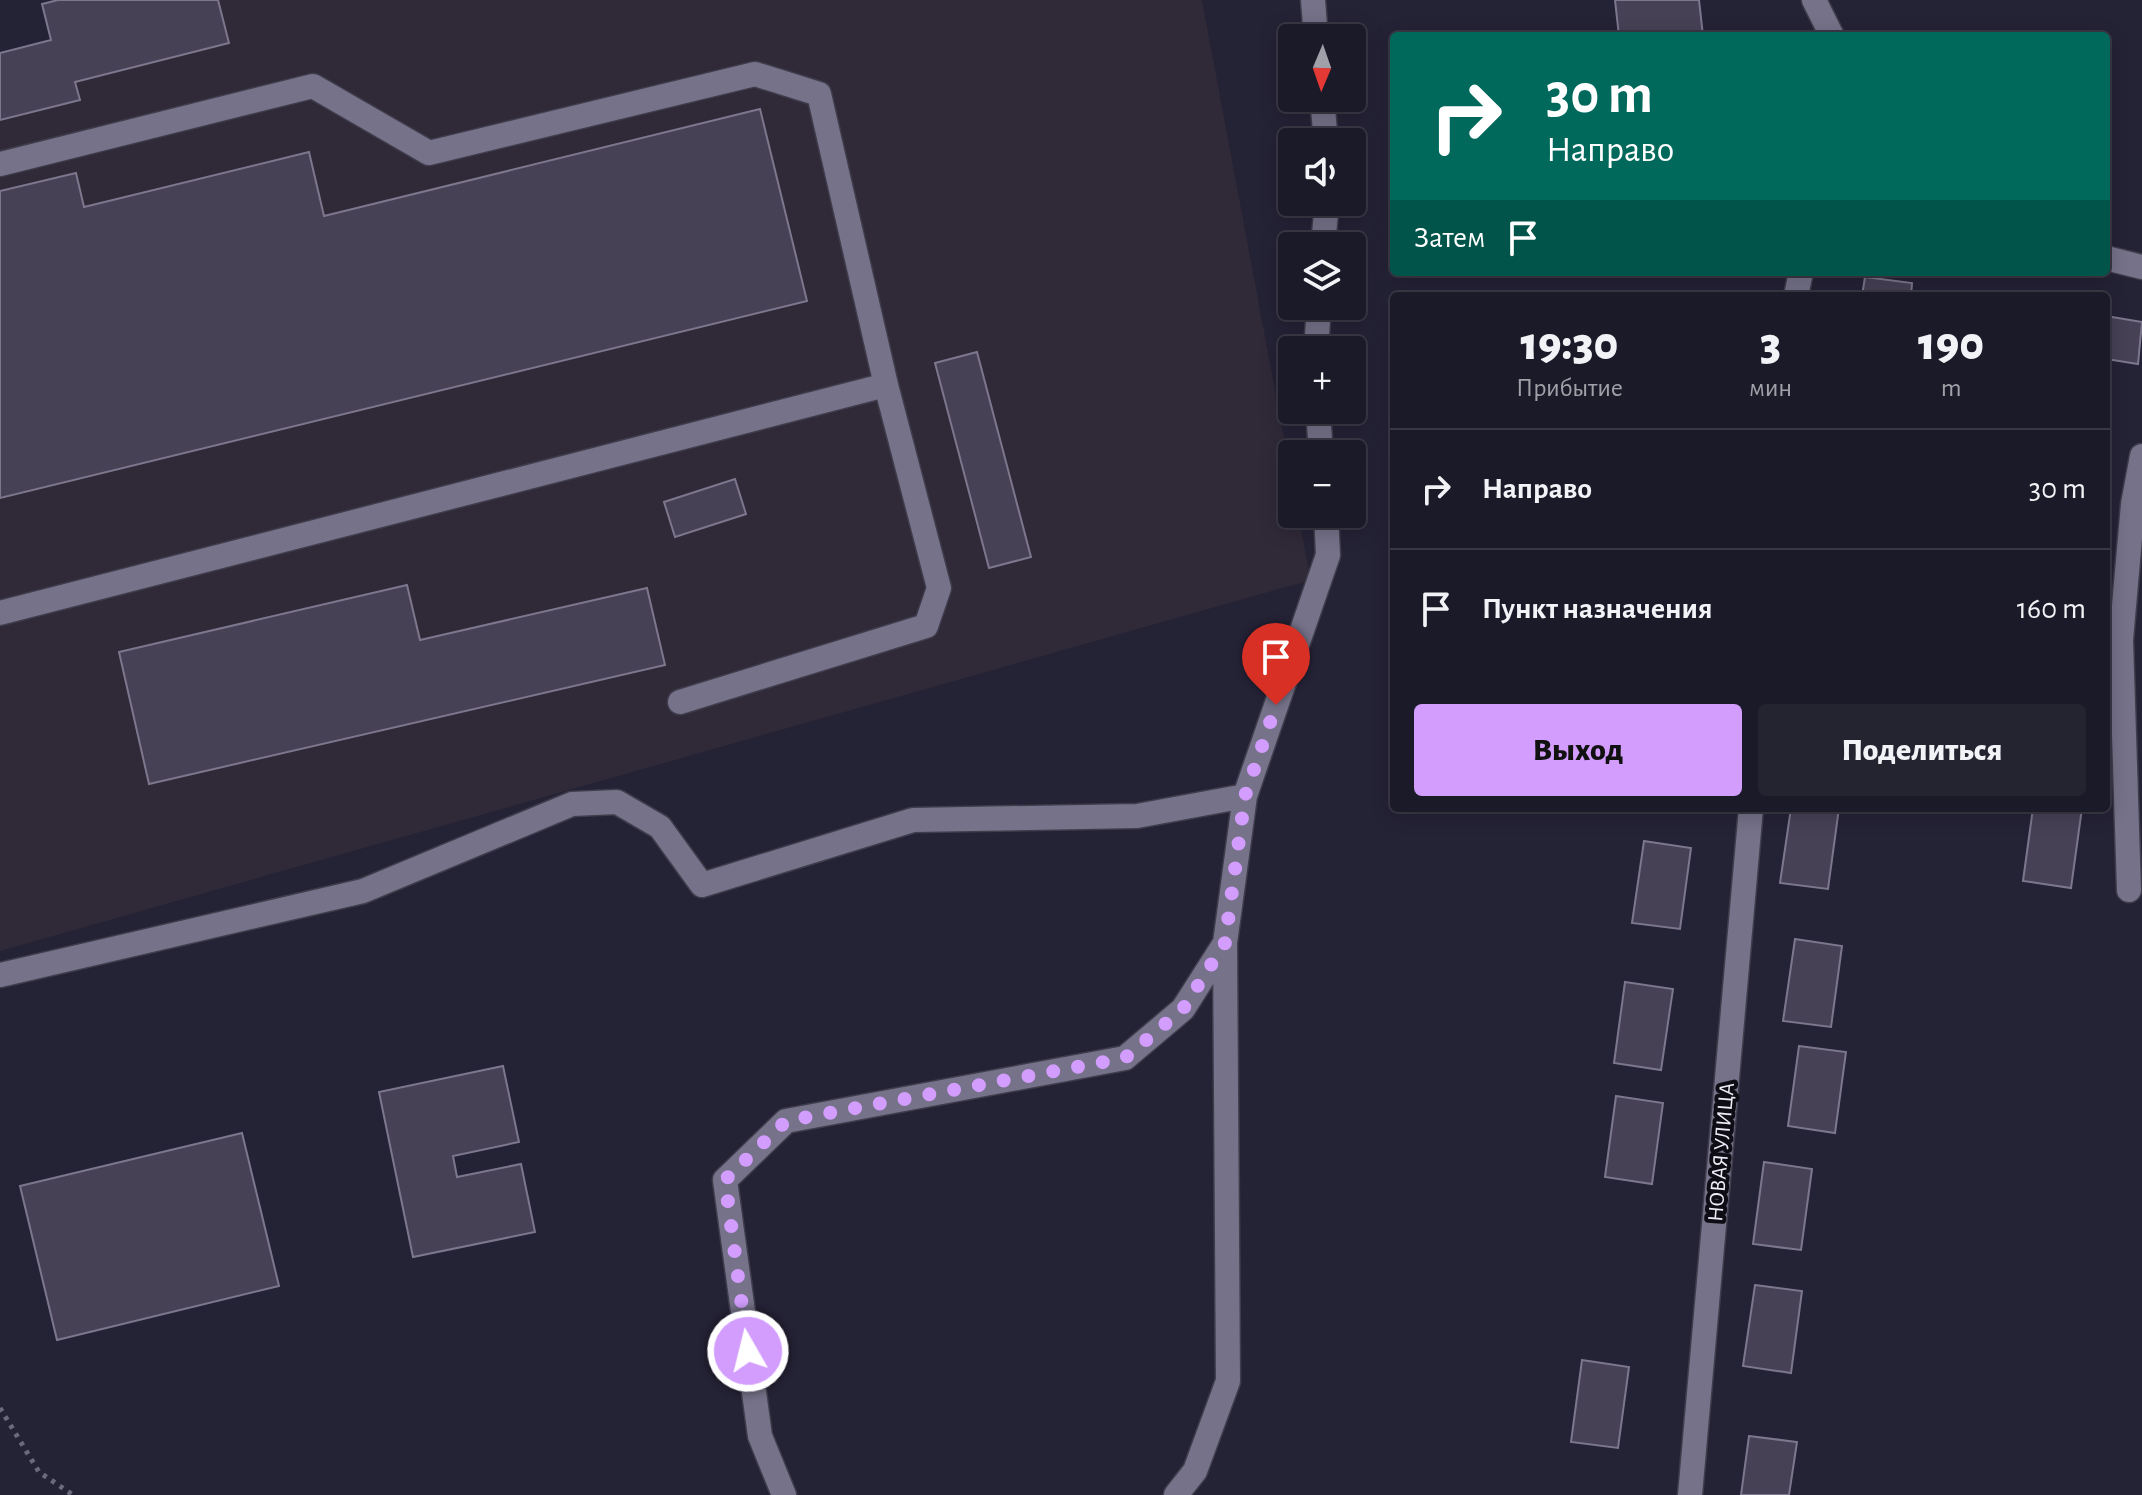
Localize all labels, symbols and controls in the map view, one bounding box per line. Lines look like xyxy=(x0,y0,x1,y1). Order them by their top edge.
north arrow xyxy=(1278,24,1366,112)
map controls xyxy=(1278,24,1366,528)
icon: right xyxy=(1414,64,1518,168)
text: 30 m xyxy=(1546,67,1653,123)
button: sound xyxy=(1278,128,1366,216)
text: Направо xyxy=(1546,132,1674,168)
icon: arrive xyxy=(1501,216,1545,260)
text: Затем xyxy=(1414,223,1485,253)
button: layers xyxy=(1278,232,1366,320)
text: 19:30 xyxy=(1520,321,1619,369)
text: 3 xyxy=(1760,321,1781,369)
text: 190 xyxy=(1918,321,1984,369)
button: + xyxy=(1278,336,1366,424)
text: Прибытие xyxy=(1516,375,1623,401)
text: мин xyxy=(1749,375,1792,401)
text: m xyxy=(1941,375,1961,401)
button: − xyxy=(1278,440,1366,528)
icon: right xyxy=(1414,467,1458,511)
text: Направо xyxy=(1482,474,1592,504)
text: 30 m xyxy=(2029,474,2086,504)
icon: arrive xyxy=(1414,587,1458,631)
text: Пункт назначения xyxy=(1482,594,1713,624)
text: 160 m xyxy=(2017,594,2086,624)
pin xyxy=(1242,623,1310,705)
icon: arrive xyxy=(1254,635,1298,679)
button: Выход xyxy=(1414,704,1742,796)
button: Поделиться xyxy=(1758,704,2086,796)
street label: НОВАЯ УЛИЦА xyxy=(1704,1081,1738,1223)
position arrow xyxy=(706,1309,790,1393)

